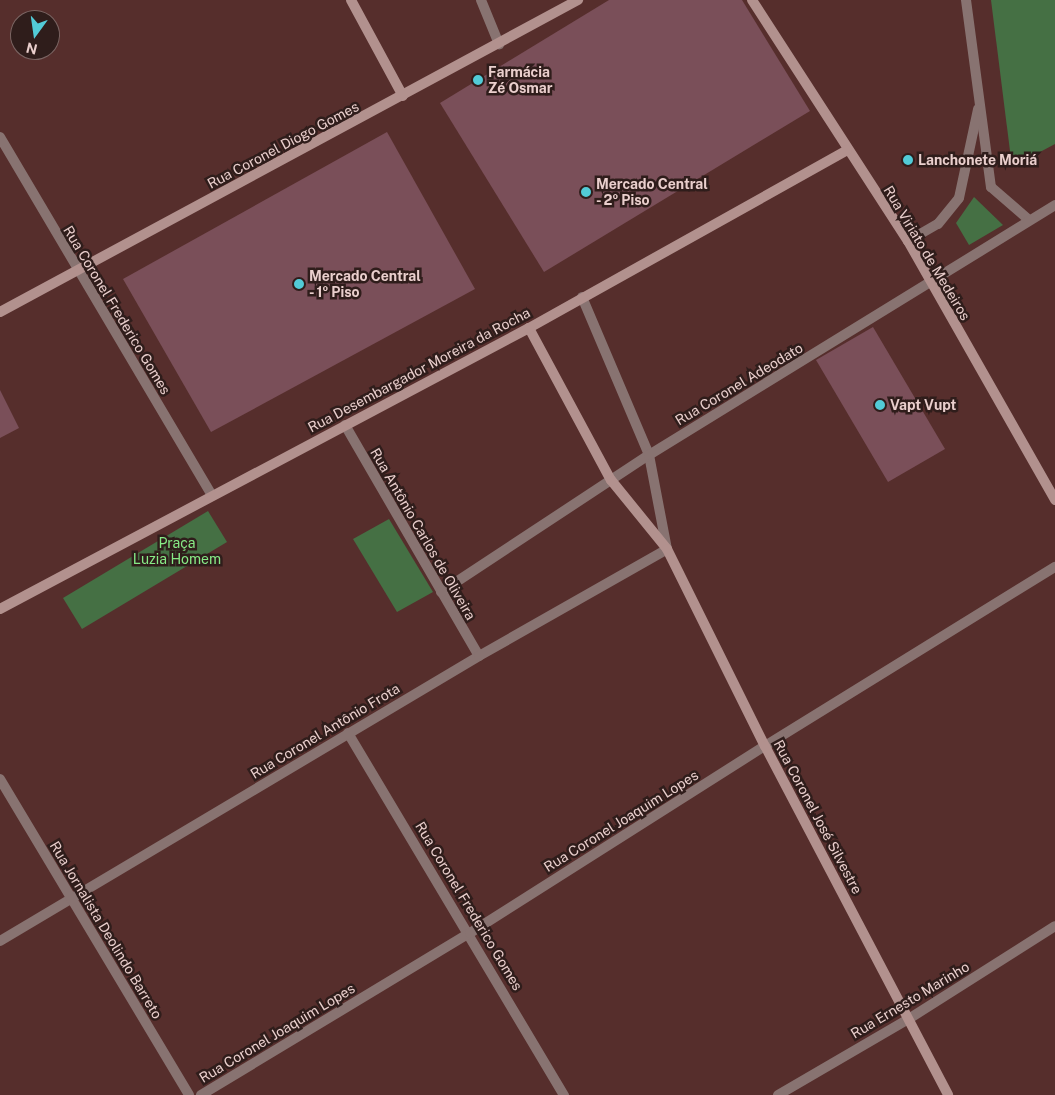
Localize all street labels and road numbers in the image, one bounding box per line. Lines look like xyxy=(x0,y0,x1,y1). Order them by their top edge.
street label: Rua Coronel Diogo Gomes xyxy=(204,98,362,192)
street label: Rua Viriato de Medeiros xyxy=(880,182,974,324)
street label: Rua Coronel Frederico Gomes xyxy=(60,223,174,397)
street label: Rua Desembargador Moreira da Rocha xyxy=(305,304,533,436)
street label: Rua Coronel Adeodato xyxy=(672,339,806,429)
street label: Rua Antônio Carlos de Oliveira xyxy=(367,445,479,623)
street label: Rua Coronel Antônio Frota xyxy=(247,680,403,782)
street label: Rua Coronel José Silvestre xyxy=(770,737,866,897)
street label: Rua Coronel Joaquim Lopes xyxy=(541,767,701,875)
street label: Rua Coronel Frederico Gomes xyxy=(412,819,526,993)
street label: Rua Jornalista Deolindo Barreto xyxy=(46,838,166,1022)
street label: Rua Ernesto Marinho xyxy=(848,958,972,1042)
street label: Rua Coronel Joaquim Lopes xyxy=(196,980,358,1086)

